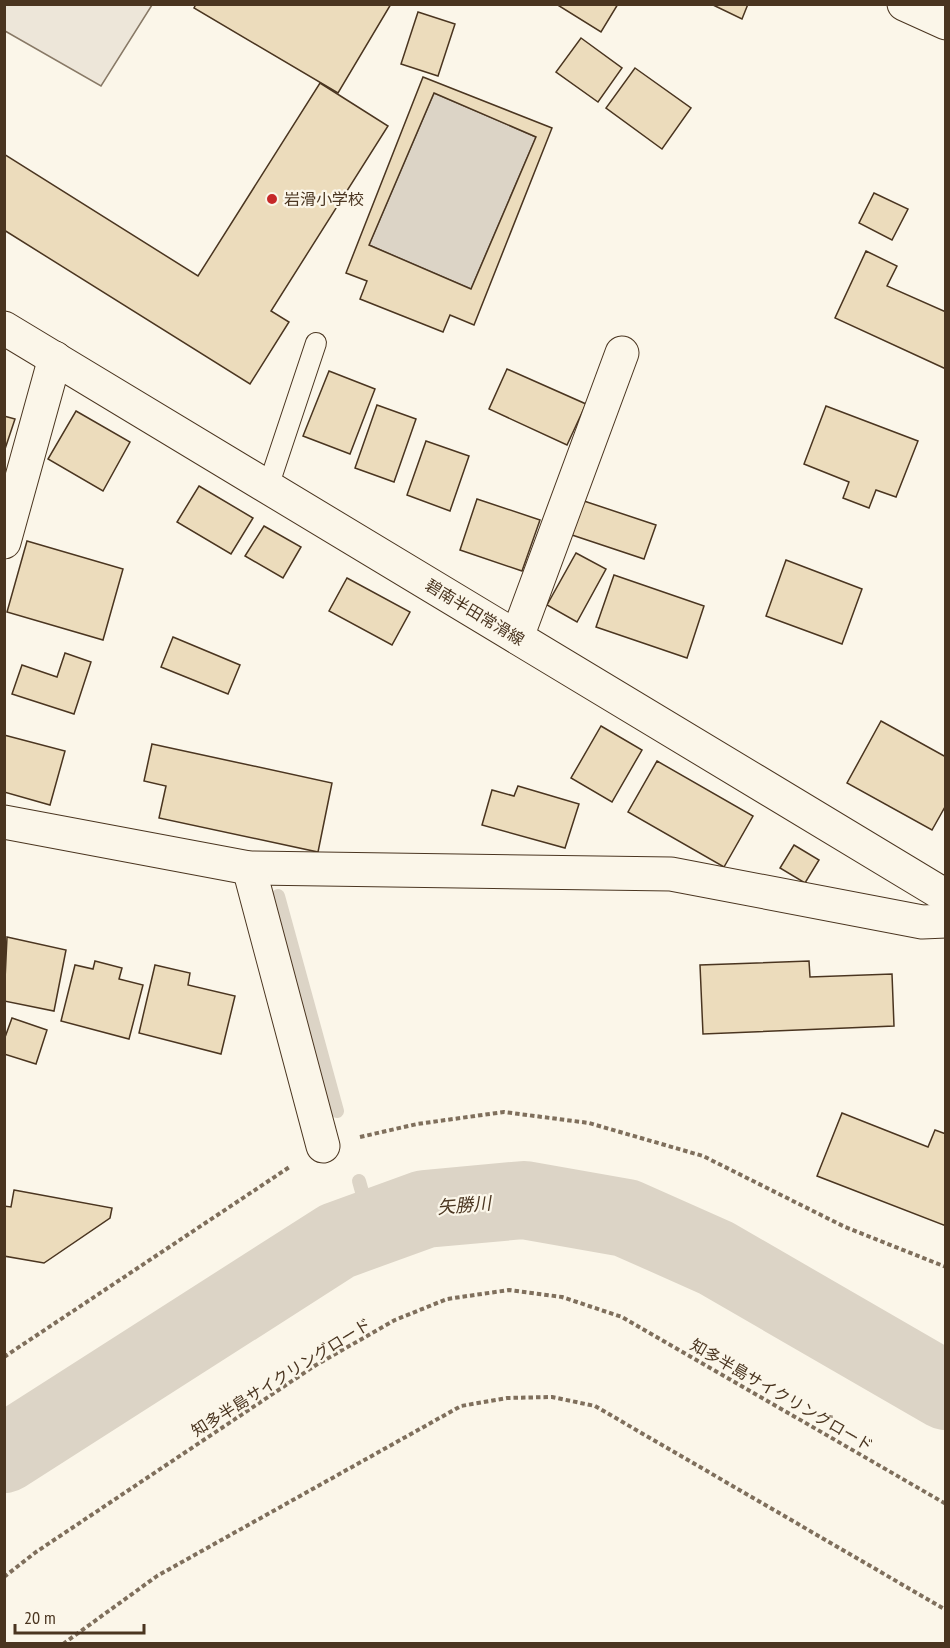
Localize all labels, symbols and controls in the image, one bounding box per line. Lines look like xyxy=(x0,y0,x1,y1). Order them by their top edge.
place label: 岩滑小学校 xyxy=(284,189,364,209)
marker: 岩滑小学校 xyxy=(265,192,279,206)
street label: 碧南半田常滑線 xyxy=(422,575,528,649)
water label: 矢勝川 xyxy=(436,1191,494,1219)
street label: 知多半島サイクリングロード xyxy=(188,1313,374,1441)
street label: 知多半島サイクリングロード xyxy=(687,1334,877,1456)
scale bar xyxy=(15,1597,144,1635)
text: 20 m xyxy=(24,1606,56,1629)

